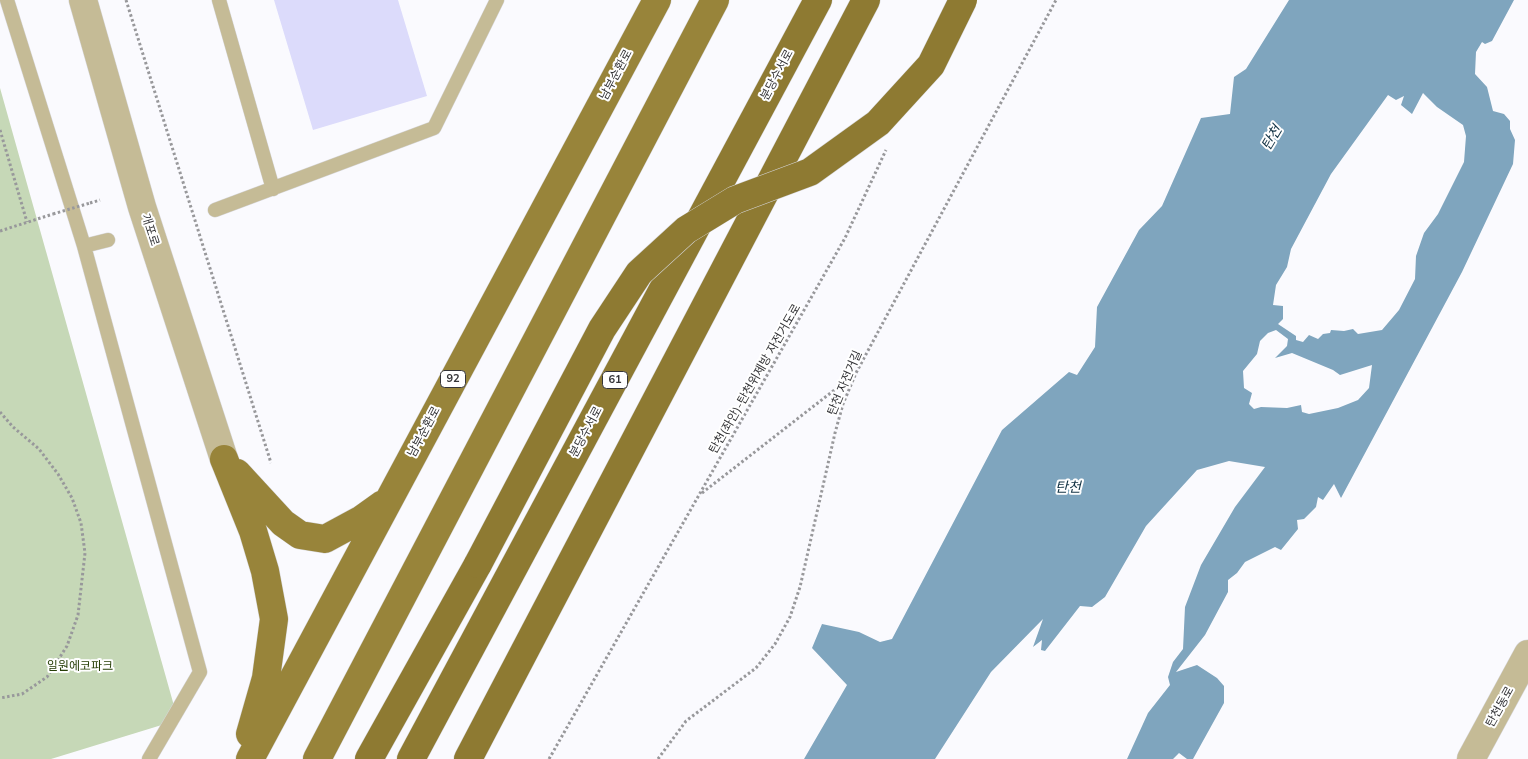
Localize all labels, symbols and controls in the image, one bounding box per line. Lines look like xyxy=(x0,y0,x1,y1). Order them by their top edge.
street label: 남부순환로 xyxy=(597,47,635,103)
street label: 분당수서로 xyxy=(758,47,796,103)
water label: 탄천 xyxy=(1258,123,1286,153)
street label: 개포로 xyxy=(138,212,162,248)
street label: 탄천(좌안)-탄천위제방 자전거도로 xyxy=(706,302,804,456)
street label: 탄천 자전거길 xyxy=(825,348,865,418)
road number: 92 xyxy=(440,370,466,388)
road number: 61 xyxy=(602,372,628,388)
street label: 남부순환로 xyxy=(405,404,443,460)
street label: 분당수서로 xyxy=(567,404,605,460)
water label: 탄천 xyxy=(1055,480,1081,496)
park label: 일원에코파크 xyxy=(47,659,113,673)
street label: 탄천동로 xyxy=(1483,684,1517,730)

